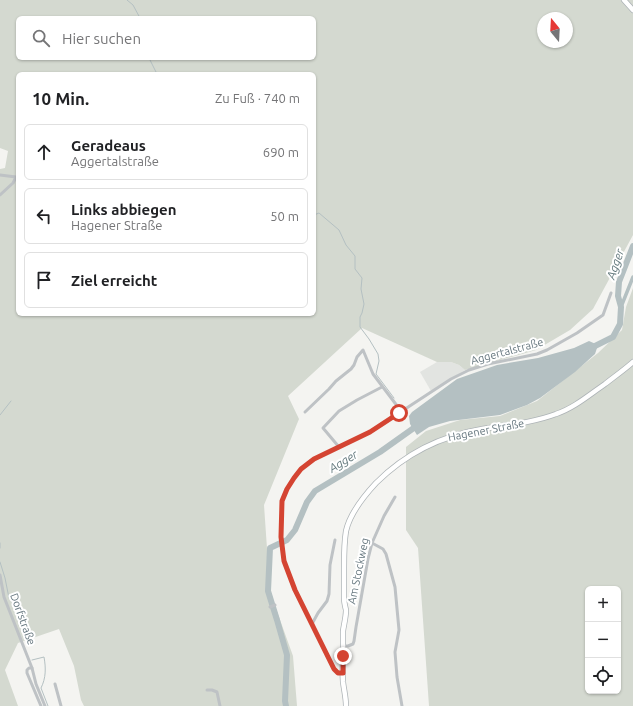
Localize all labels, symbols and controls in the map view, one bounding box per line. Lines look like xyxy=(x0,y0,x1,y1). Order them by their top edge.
north arrow xyxy=(537,12,573,48)
search box xyxy=(16,16,316,60)
icon: search xyxy=(30,27,52,49)
text: Hier suchen xyxy=(62,30,141,47)
text: 10 Min. xyxy=(32,89,89,108)
text: Zu Fuß · 740 m xyxy=(215,91,300,105)
text: Geradeaus xyxy=(71,137,146,154)
icon: ahead xyxy=(33,141,55,163)
text: 690 m xyxy=(263,145,299,159)
text: Aggertalstraße xyxy=(71,154,159,168)
text: Links abbiegen xyxy=(71,201,176,218)
icon: left xyxy=(33,205,55,227)
text: 50 m xyxy=(270,209,299,223)
text: Hagener Straße xyxy=(71,218,162,232)
water label: Agger xyxy=(603,247,626,282)
icon: arrive xyxy=(33,269,55,291)
text: Ziel erreicht xyxy=(71,272,157,289)
street label: Aggertalstraße xyxy=(469,336,545,366)
route start xyxy=(390,404,408,422)
street label: Hagener Straße xyxy=(447,417,525,443)
water label: Agger xyxy=(325,447,360,475)
street label: Am Stockweg xyxy=(345,537,371,605)
map controls xyxy=(585,586,621,694)
button: + xyxy=(585,586,621,622)
street label: Dorfstraße xyxy=(8,591,38,647)
button: − xyxy=(585,622,621,658)
route end xyxy=(334,647,352,665)
button: locate xyxy=(585,658,621,694)

